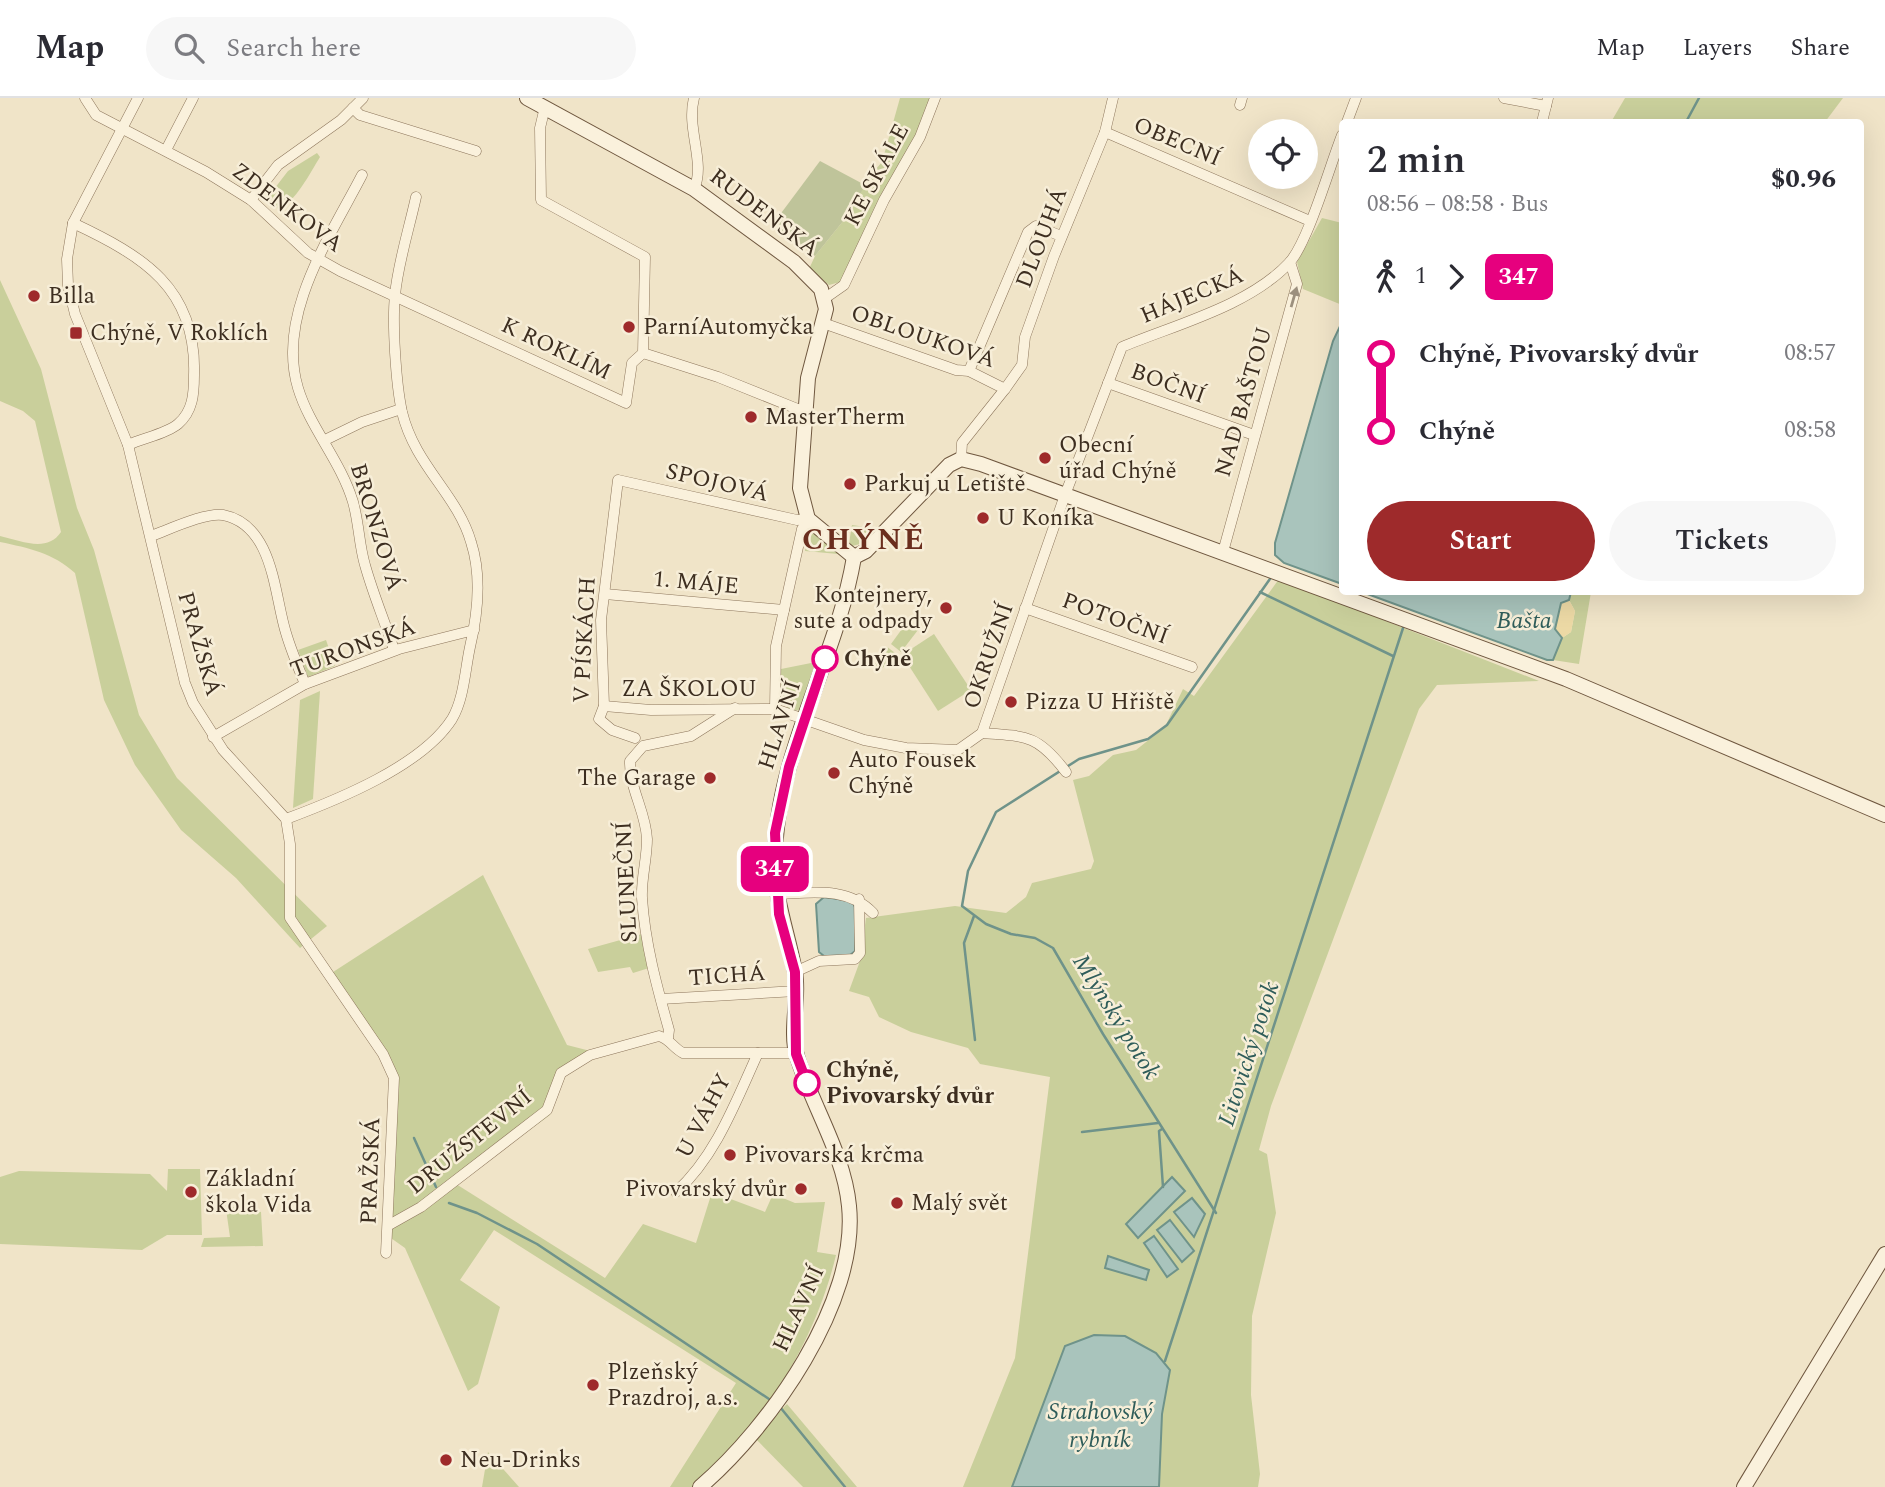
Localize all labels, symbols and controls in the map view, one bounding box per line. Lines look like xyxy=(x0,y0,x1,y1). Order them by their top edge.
search box xyxy=(146,17,636,80)
text: Map xyxy=(35,23,104,73)
text: Search here xyxy=(226,28,361,68)
icon: search xyxy=(170,29,208,67)
text: Map xyxy=(1596,30,1645,66)
text: Layers xyxy=(1683,30,1753,66)
text: Share xyxy=(1791,30,1850,66)
street label: OBECNÍ xyxy=(1128,108,1226,176)
street label: KE SKÁLE xyxy=(835,117,919,233)
map controls xyxy=(1248,119,1318,189)
button: locate xyxy=(1248,119,1318,189)
text: 2 min xyxy=(1367,132,1466,190)
street label: ZDENKOVA xyxy=(224,154,350,262)
text: $0.96 xyxy=(1771,159,1836,199)
street label: RUDENSKÁ xyxy=(702,160,826,266)
street label: DLOUHÁ xyxy=(1007,183,1077,293)
text: 08:56 – 08:58 · Bus xyxy=(1367,187,1549,222)
icon: walk xyxy=(1367,258,1405,296)
icon: forward xyxy=(1437,258,1475,296)
street label: HÁJECKÁ xyxy=(1135,259,1249,333)
text: 1 xyxy=(1415,259,1427,294)
text: 347 xyxy=(1499,259,1539,295)
place label: Billa xyxy=(48,279,95,314)
one-way arrow xyxy=(1289,286,1299,307)
marker: Billa xyxy=(26,288,42,304)
street label: OBLOUKOVÁ xyxy=(846,296,1000,378)
street label: K ROKLÍM xyxy=(495,308,617,390)
place label: ParníAutomyčka xyxy=(643,310,814,345)
place label: Chýně, V Roklích xyxy=(90,316,268,351)
marker: ParníAutomyčka xyxy=(621,319,637,335)
street label: NAD BAŠTOU xyxy=(1206,323,1282,481)
marker: Chýně, V Roklích xyxy=(68,325,84,341)
text: Chýně, Pivovarský dvůr xyxy=(1419,334,1698,374)
text: 08:57 xyxy=(1784,336,1836,371)
street label: BOČNÍ xyxy=(1125,354,1211,414)
place label: MasterTherm xyxy=(765,400,905,435)
marker: MasterTherm xyxy=(743,409,759,425)
text: Chýně xyxy=(1419,411,1495,451)
text: 08:58 xyxy=(1784,413,1836,448)
place label: Obecní úřad Chýně xyxy=(1059,428,1177,489)
marker: Obecní úřad Chýně xyxy=(1037,450,1053,466)
street label: SPOJOVÁ xyxy=(662,454,772,512)
street label: BRONZOVÁ xyxy=(340,459,412,595)
place label: Parkuj u Letiště xyxy=(864,467,1026,502)
marker: Parkuj u Letiště xyxy=(842,476,858,492)
place label: U Koníka xyxy=(997,501,1094,536)
button: Start xyxy=(1367,501,1595,581)
button: Tickets xyxy=(1609,501,1836,581)
marker: U Koníka xyxy=(975,510,991,526)
district label: CHÝNĚ xyxy=(802,517,926,563)
street label: 1. MÁJE xyxy=(652,562,740,604)
street label: V PÍSKÁCH xyxy=(564,576,606,704)
place label: Kontejnery, sute a odpady xyxy=(793,578,933,639)
street label: POTOČNÍ xyxy=(1057,584,1173,654)
street label: PRAŽSKÁ xyxy=(167,588,231,700)
street label: OKRUŽNÍ xyxy=(955,598,1023,714)
marker: Kontejnery, sute a odpady xyxy=(938,600,954,616)
water label: Bašta xyxy=(1496,603,1552,639)
street label: TURONSKÁ xyxy=(285,610,421,688)
place label: Chýně xyxy=(844,642,911,677)
marker: Chýně xyxy=(812,646,838,672)
street label: ZA ŠKOLOU xyxy=(621,672,757,707)
street label: HLAVNÍ xyxy=(749,676,811,774)
place label: Pizza U Hřiště xyxy=(1025,685,1174,720)
marker: Pizza U Hřiště xyxy=(1003,694,1019,710)
place label: Auto Fousek Chýně xyxy=(848,743,977,804)
place label: The Garage xyxy=(577,761,696,796)
marker: Auto Fousek Chýně xyxy=(826,765,842,781)
marker: The Garage xyxy=(702,770,718,786)
street label: SLUNEČNÍ xyxy=(606,820,648,944)
line badge: 347 xyxy=(735,846,815,892)
text: 347 xyxy=(755,851,795,887)
water label: Mlýnský potok xyxy=(1063,947,1169,1087)
street label: TICHÁ xyxy=(687,956,767,996)
water label: Litovický potok xyxy=(1209,977,1289,1131)
place label: Chýně, Pivovarský dvůr xyxy=(826,1053,994,1114)
street label: U VÁHY xyxy=(667,1067,741,1165)
marker: Chýně, Pivovarský dvůr xyxy=(794,1070,820,1096)
street label: DRUŽSTEVNÍ xyxy=(400,1080,540,1204)
street label: PRAŽSKÁ xyxy=(352,1117,390,1225)
place label: Pivovarská krčma xyxy=(744,1138,924,1173)
marker: Pivovarská krčma xyxy=(722,1147,738,1163)
place label: Základní škola Vida xyxy=(205,1162,312,1223)
place label: Pivovarský dvůr xyxy=(625,1172,787,1207)
marker: Pivovarský dvůr xyxy=(793,1181,809,1197)
marker: Základní škola Vida xyxy=(183,1184,199,1200)
place label: Malý svět xyxy=(911,1186,1008,1221)
marker: Malý svět xyxy=(889,1195,905,1211)
street label: HLAVNÍ xyxy=(764,1260,834,1358)
place label: Plzeňský Prazdroj, a.s. xyxy=(607,1355,738,1416)
marker: Plzeňský Prazdroj, a.s. xyxy=(585,1377,601,1393)
water label: Strahovský rybník xyxy=(1048,1394,1153,1458)
place label: Neu-Drinks xyxy=(460,1443,581,1478)
marker: Neu-Drinks xyxy=(438,1452,454,1468)

